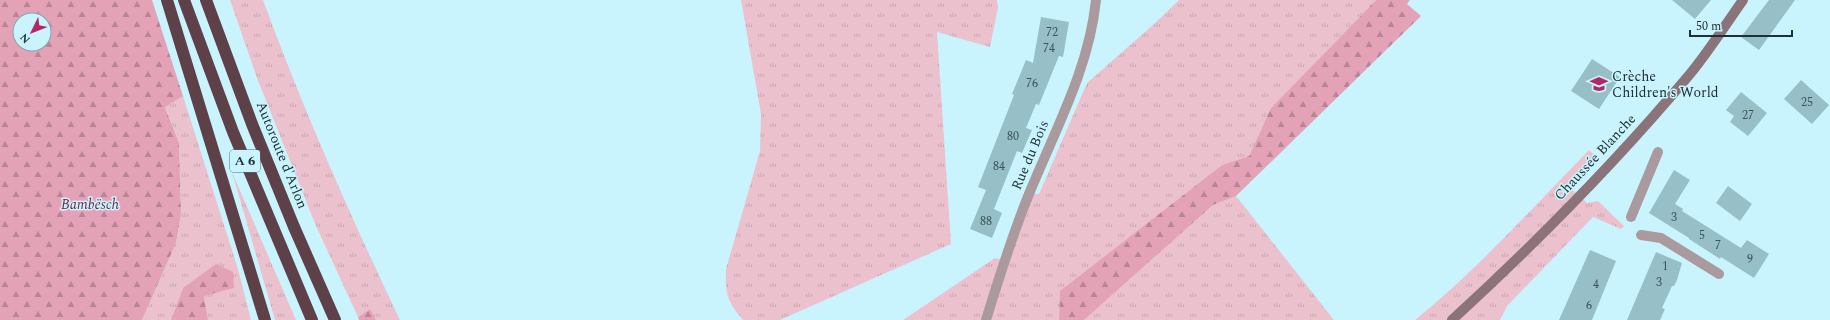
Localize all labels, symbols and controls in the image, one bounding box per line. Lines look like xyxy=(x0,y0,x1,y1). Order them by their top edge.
north arrow xyxy=(12,12,52,52)
scale bar xyxy=(1690,12,1792,38)
text: 50 m xyxy=(1696,17,1721,36)
house number: 72 xyxy=(1046,23,1058,42)
text: N xyxy=(16,29,34,48)
house number: 74 xyxy=(1043,39,1055,58)
place label: Crèche Children's World xyxy=(1612,66,1719,103)
house number: 76 xyxy=(1026,74,1038,93)
school or university icon: Crèche Children's World xyxy=(1589,74,1609,94)
house number: 25 xyxy=(1801,93,1813,112)
street label: Autoroute d'Arlon xyxy=(251,98,313,212)
house number: 27 xyxy=(1742,106,1754,125)
street label: Chaussée Blanche xyxy=(1549,109,1641,205)
street label: Rue du Bois xyxy=(1006,117,1054,193)
house number: 80 xyxy=(1007,127,1019,146)
road number: A 6 xyxy=(230,150,260,172)
house number: 84 xyxy=(993,157,1005,176)
park label: Bambësch xyxy=(61,194,119,215)
house number: 3 xyxy=(1671,208,1677,227)
house number: 88 xyxy=(980,212,992,231)
house number: 5 xyxy=(1699,226,1705,245)
house number: 7 xyxy=(1715,236,1721,255)
house number: 9 xyxy=(1747,250,1753,269)
house number: 1 xyxy=(1662,257,1668,276)
house number: 3 xyxy=(1656,273,1662,292)
house number: 4 xyxy=(1593,275,1599,294)
house number: 6 xyxy=(1586,296,1592,315)

